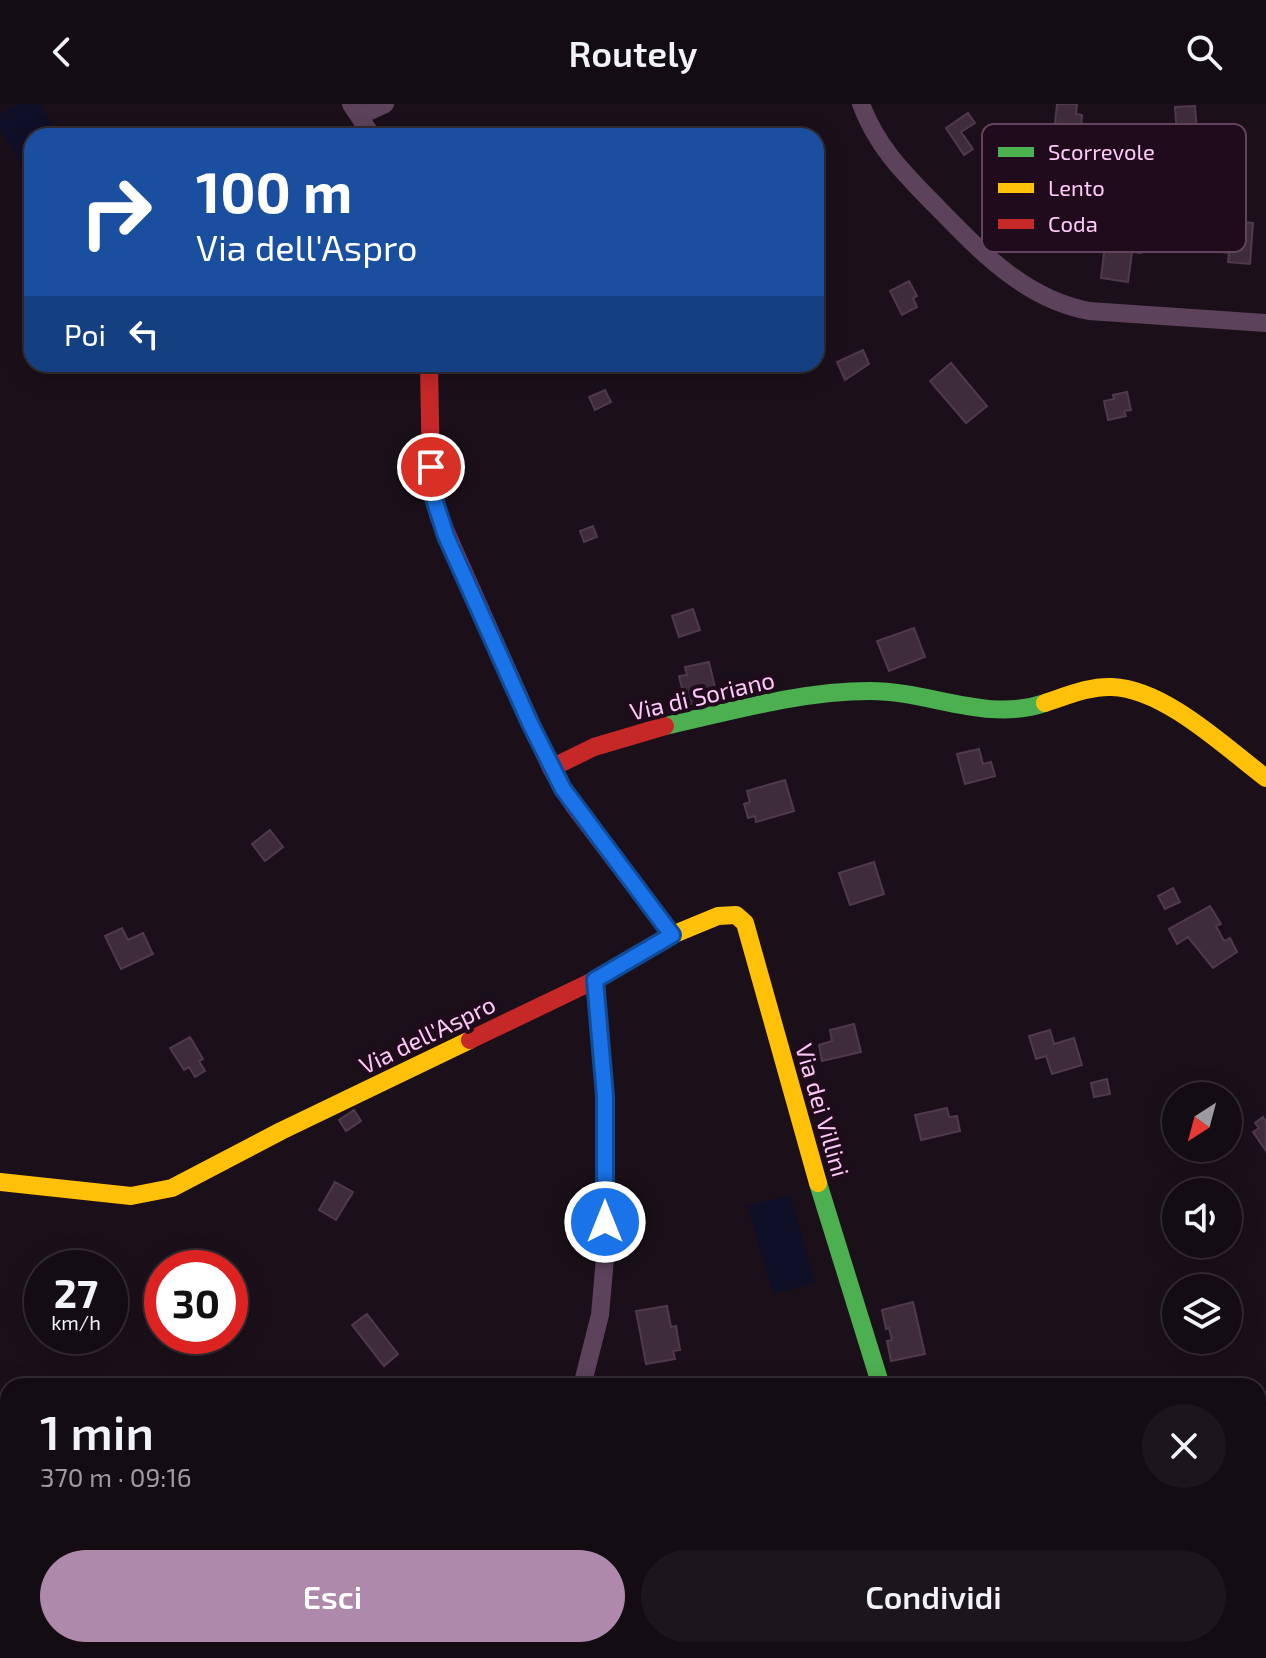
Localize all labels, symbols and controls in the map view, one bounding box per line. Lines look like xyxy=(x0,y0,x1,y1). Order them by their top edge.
icon: back xyxy=(40,30,84,74)
icon: search xyxy=(1182,30,1226,74)
text: Routely xyxy=(569,31,698,74)
legend xyxy=(982,124,1246,252)
text: Scorrevole xyxy=(1048,138,1155,164)
text: 100 m xyxy=(196,157,352,224)
icon: right xyxy=(64,160,168,264)
text: Lento xyxy=(1048,174,1105,200)
text: Coda xyxy=(1048,210,1098,236)
text: Via dell'Aspro xyxy=(196,225,417,268)
icon: left xyxy=(122,312,166,356)
text: Poi xyxy=(64,316,106,352)
pin xyxy=(397,433,465,501)
icon: arrive xyxy=(409,445,453,489)
street label: Via di Soriano xyxy=(627,664,777,726)
street label: Via dell'Aspro xyxy=(354,989,500,1079)
street label: Via dei Villini xyxy=(790,1040,856,1180)
north arrow xyxy=(1162,1082,1242,1162)
map controls xyxy=(1162,1082,1242,1354)
button: sound xyxy=(1162,1178,1242,1258)
position arrow xyxy=(563,1180,647,1264)
speed limit sign: 30 xyxy=(144,1250,248,1354)
text: 27 xyxy=(54,1268,98,1316)
button: layers xyxy=(1162,1274,1242,1354)
text: km/h xyxy=(51,1310,101,1334)
text: 1 min xyxy=(40,1402,154,1460)
button: close xyxy=(1142,1404,1226,1488)
text: 370 m · 09:16 xyxy=(40,1461,192,1492)
button: Esci xyxy=(40,1550,625,1642)
button: Condividi xyxy=(641,1550,1226,1642)

